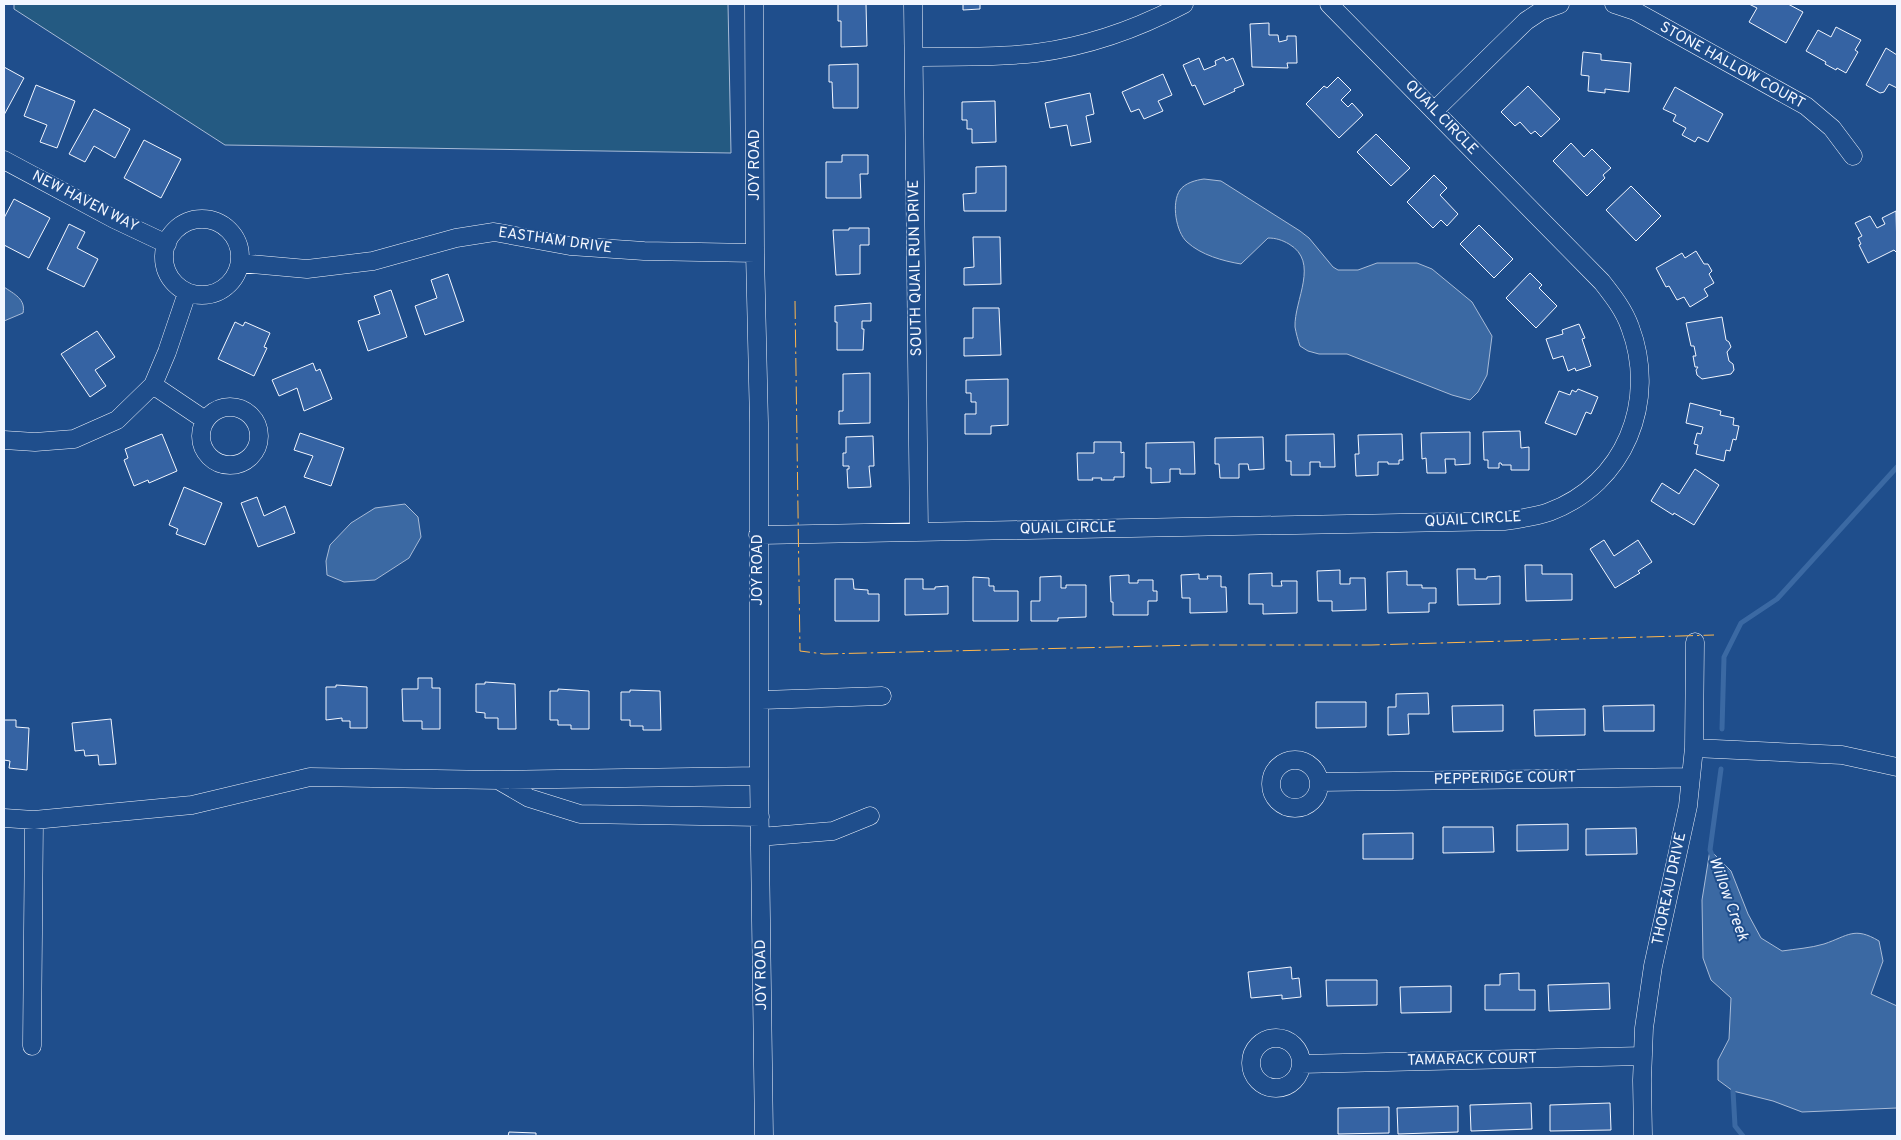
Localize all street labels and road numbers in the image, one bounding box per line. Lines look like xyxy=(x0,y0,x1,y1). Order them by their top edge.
street label: STONE HALLOW COURT xyxy=(1656,18,1808,114)
street label: QUAIL CIRCLE xyxy=(1401,77,1481,159)
street label: JOY ROAD xyxy=(746,129,765,201)
street label: NEW HAVEN WAY xyxy=(29,167,142,237)
street label: SOUTH QUAIL RUN DRIVE xyxy=(905,180,927,356)
street label: EASTHAM DRIVE xyxy=(497,224,613,258)
street label: QUAIL CIRCLE xyxy=(1424,508,1522,532)
street label: QUAIL CIRCLE xyxy=(1019,519,1117,539)
street label: JOY ROAD xyxy=(749,534,768,606)
street label: PEPPERIDGE COURT xyxy=(1434,768,1576,790)
street label: THOREAU DRIVE xyxy=(1649,831,1691,947)
street label: JOY ROAD xyxy=(752,939,772,1011)
street label: TAMARACK COURT xyxy=(1407,1049,1537,1071)

